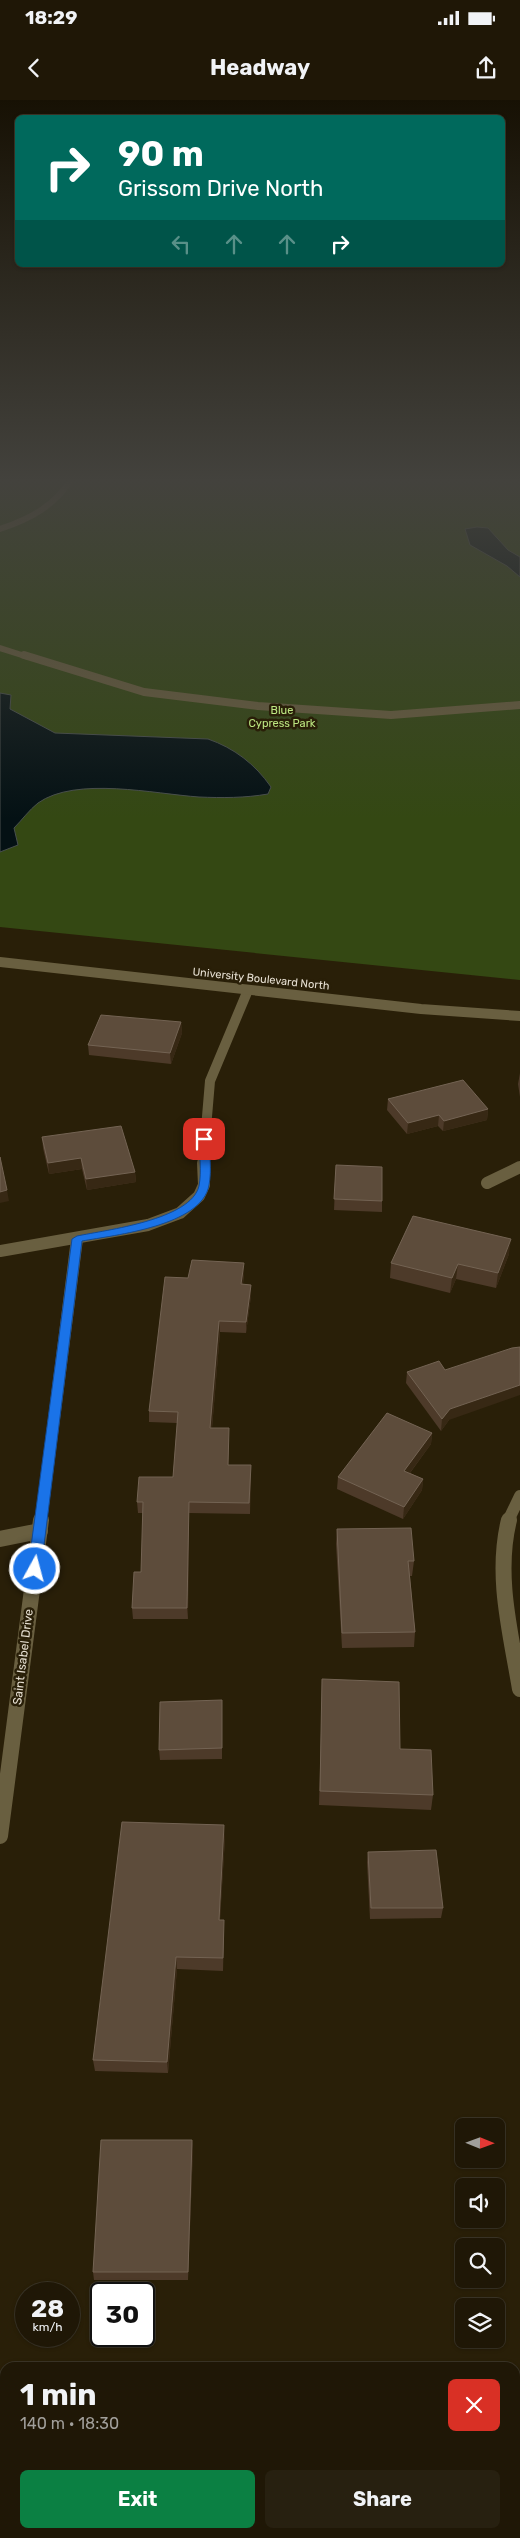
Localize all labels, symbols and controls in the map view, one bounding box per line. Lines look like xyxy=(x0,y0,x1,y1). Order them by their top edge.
text: 18:29 xyxy=(25,6,77,29)
icon: back xyxy=(20,54,48,82)
text: Headway xyxy=(210,54,310,81)
icon: share xyxy=(472,54,500,82)
text: 90 m xyxy=(118,133,204,175)
icon: right xyxy=(35,135,100,200)
text: Grissom Drive North xyxy=(118,175,323,202)
icon: left xyxy=(167,230,195,258)
icon: ahead xyxy=(220,230,248,258)
icon: ahead xyxy=(273,230,301,258)
icon: right xyxy=(326,230,354,258)
park label: Blue Cypress Park xyxy=(249,704,316,730)
street label: University Boulevard North xyxy=(192,965,330,993)
pin xyxy=(183,1118,225,1160)
icon: arrive xyxy=(190,1125,218,1153)
position arrow xyxy=(8,1542,60,1594)
street label: Saint Isabel Drive xyxy=(10,1608,36,1706)
north arrow xyxy=(455,2118,505,2168)
map controls xyxy=(455,2118,505,2348)
button: sound xyxy=(455,2178,505,2228)
button: search xyxy=(455,2238,505,2288)
speed limit sign: 30 xyxy=(90,2282,155,2347)
text: 28 xyxy=(31,2294,64,2323)
button: layers xyxy=(455,2298,505,2348)
text: km/h xyxy=(33,2320,62,2334)
text: 1 min xyxy=(20,2377,97,2413)
button: close xyxy=(448,2379,500,2431)
text: 140 m · 18:30 xyxy=(20,2414,119,2433)
button: Exit xyxy=(20,2470,255,2528)
button: Share xyxy=(265,2470,500,2528)

